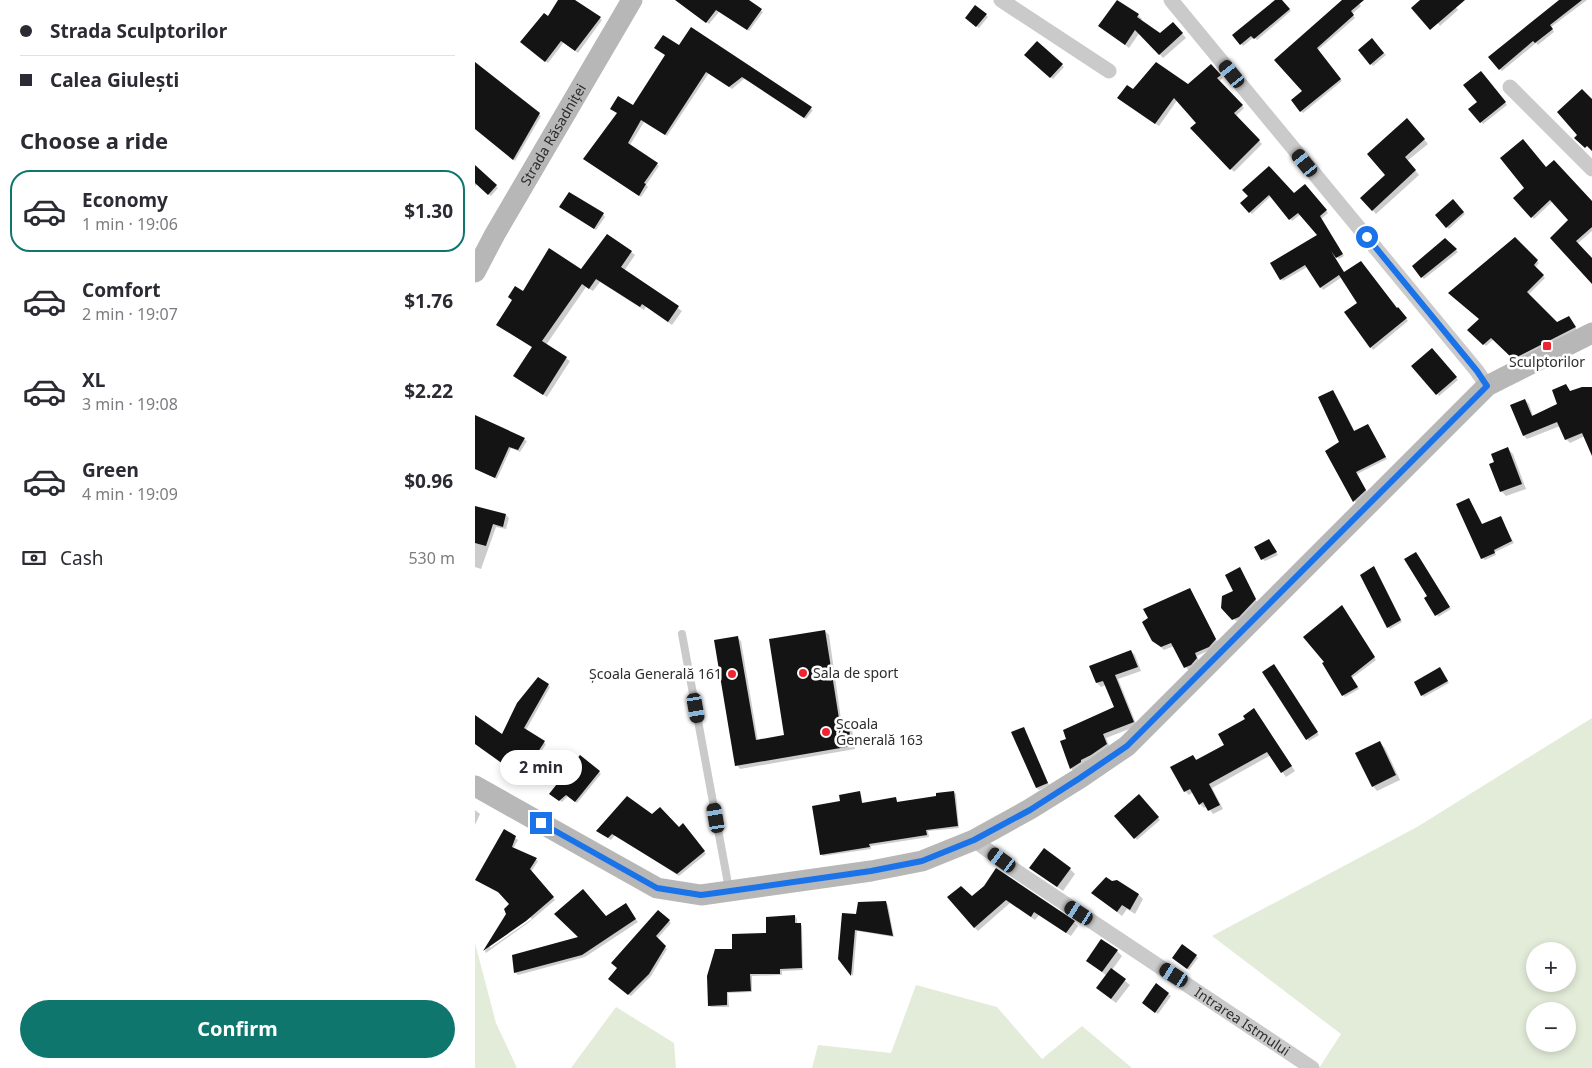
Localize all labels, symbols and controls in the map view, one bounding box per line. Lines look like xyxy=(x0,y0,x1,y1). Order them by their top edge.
text: Strada Sculptorilor xyxy=(50,18,227,44)
car xyxy=(1216,58,1247,90)
text: Calea Giulești xyxy=(50,67,179,93)
street label: Strada Răsadniței xyxy=(515,80,590,189)
text: Choose a ride xyxy=(20,125,168,155)
car xyxy=(1289,147,1320,179)
text: Economy xyxy=(82,187,168,213)
icon: car xyxy=(22,189,67,234)
text: $1.30 xyxy=(404,198,453,224)
text: 1 min · 19:06 xyxy=(82,213,178,235)
route start xyxy=(1356,226,1378,248)
text: Comfort xyxy=(82,277,161,303)
icon: car xyxy=(22,279,67,324)
text: $1.76 xyxy=(404,288,453,314)
text: 2 min · 19:07 xyxy=(82,303,178,325)
marker: Sculptorilor xyxy=(1541,340,1553,352)
place label: Sculptorilor xyxy=(1509,352,1585,371)
text: XL xyxy=(82,367,105,393)
icon: car xyxy=(22,369,67,414)
text: $2.22 xyxy=(404,378,453,404)
text: 3 min · 19:08 xyxy=(82,393,178,415)
text: Green xyxy=(82,457,139,483)
icon: car xyxy=(22,459,67,504)
text: $0.96 xyxy=(404,468,453,494)
text: 4 min · 19:09 xyxy=(82,483,178,505)
icon: cash xyxy=(20,544,48,572)
text: Cash xyxy=(60,545,104,571)
text: 530 m xyxy=(408,547,455,569)
place label: Sala de sport xyxy=(813,663,898,682)
place label: Școala Generală 161 xyxy=(589,664,722,683)
marker: Sala de sport xyxy=(797,667,809,679)
marker: Școala Generală 161 xyxy=(726,668,738,680)
car xyxy=(686,692,705,724)
place label: Școala Generală 163 xyxy=(836,714,923,749)
marker: Școala Generală 163 xyxy=(820,726,832,738)
callout: 2 min xyxy=(500,750,582,786)
text: 2 min xyxy=(519,756,563,778)
car xyxy=(706,802,725,834)
route end xyxy=(530,812,552,834)
car xyxy=(985,845,1018,875)
car xyxy=(1062,899,1095,927)
map controls xyxy=(1526,942,1576,1052)
button: + xyxy=(1526,942,1576,992)
car xyxy=(1157,961,1190,989)
street label: Intrarea Istmului xyxy=(1191,983,1294,1060)
button: Confirm xyxy=(20,1000,455,1058)
button: − xyxy=(1526,1002,1576,1052)

